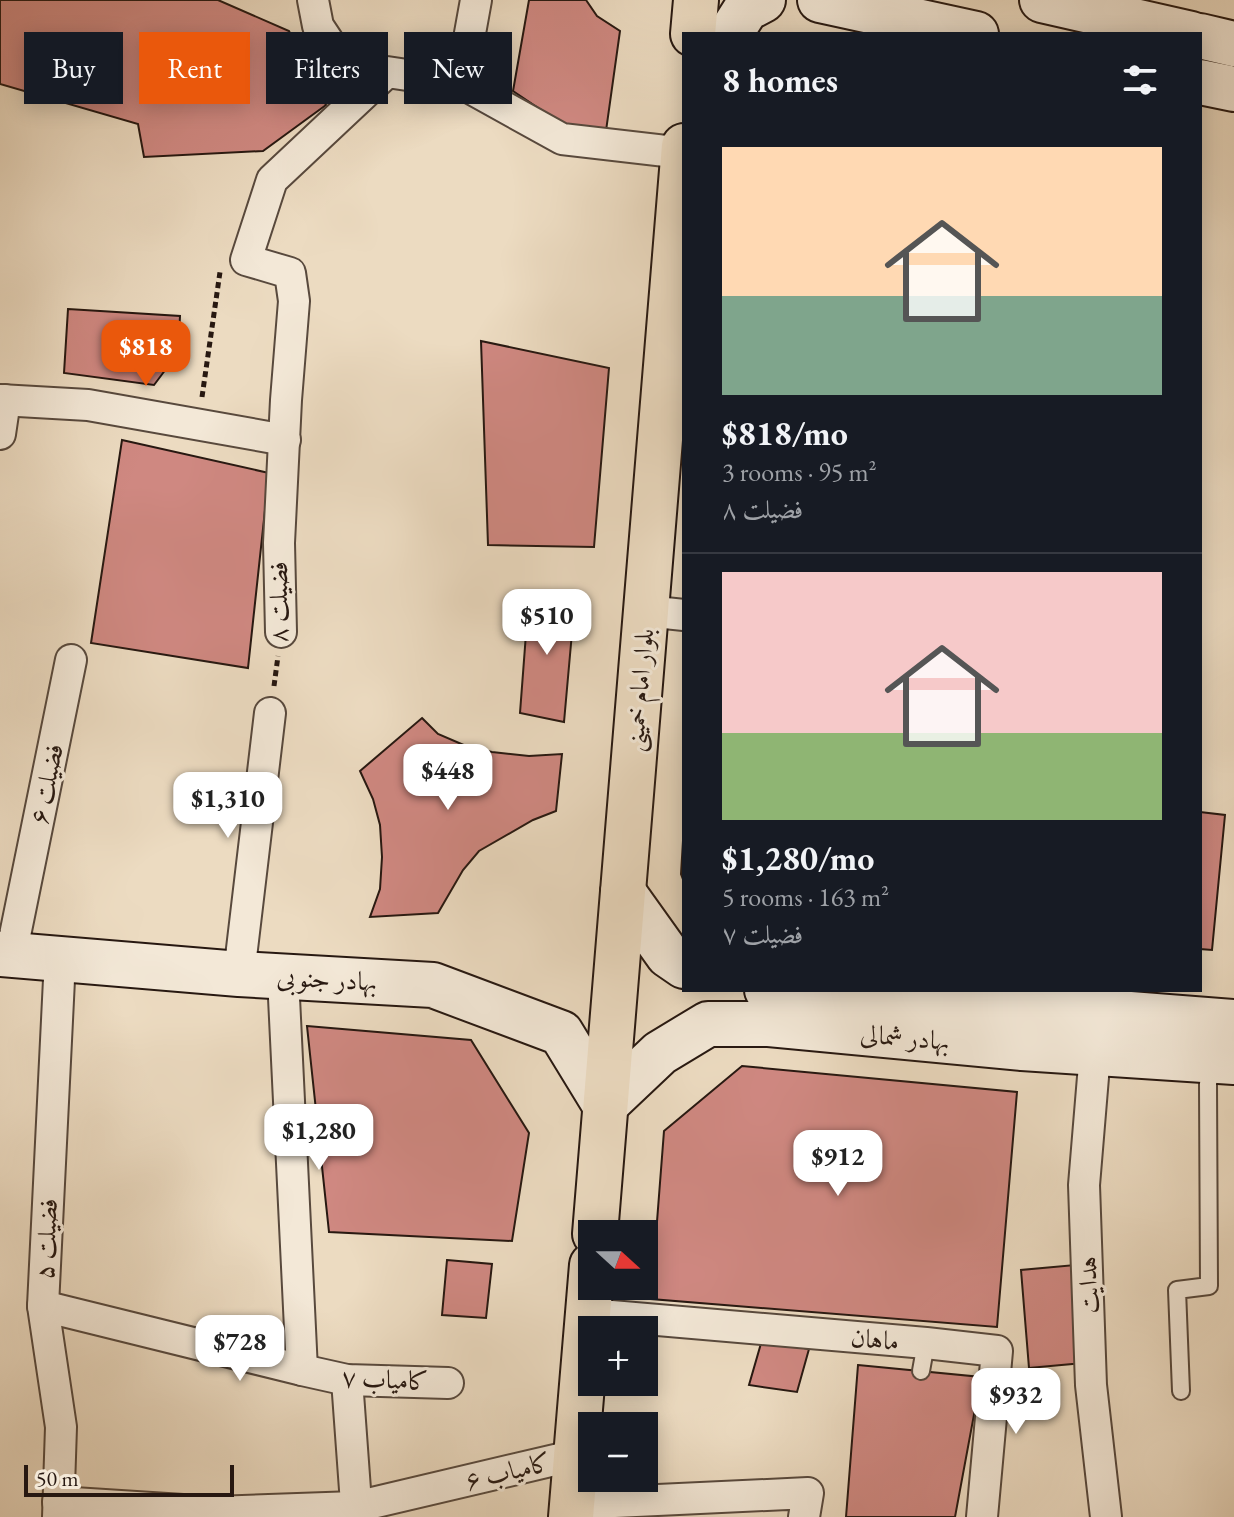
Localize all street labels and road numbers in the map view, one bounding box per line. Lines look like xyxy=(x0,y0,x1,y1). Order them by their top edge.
street label: فضیلت ۸ xyxy=(261,561,295,643)
street label: بلوار امام خمینی xyxy=(617,627,667,754)
street label: فضیلت ۶ xyxy=(21,741,71,827)
street label: بهادر جنوبی xyxy=(276,959,378,1001)
street label: بهادر شمالی xyxy=(859,1016,951,1058)
street label: فضیلت ۵ xyxy=(27,1198,65,1280)
street label: هدایت xyxy=(1070,1256,1106,1314)
street label: ماهان xyxy=(849,1320,901,1358)
street label: کامیاب ۷ xyxy=(341,1360,429,1398)
street label: کامیاب ۶ xyxy=(462,1445,554,1497)

